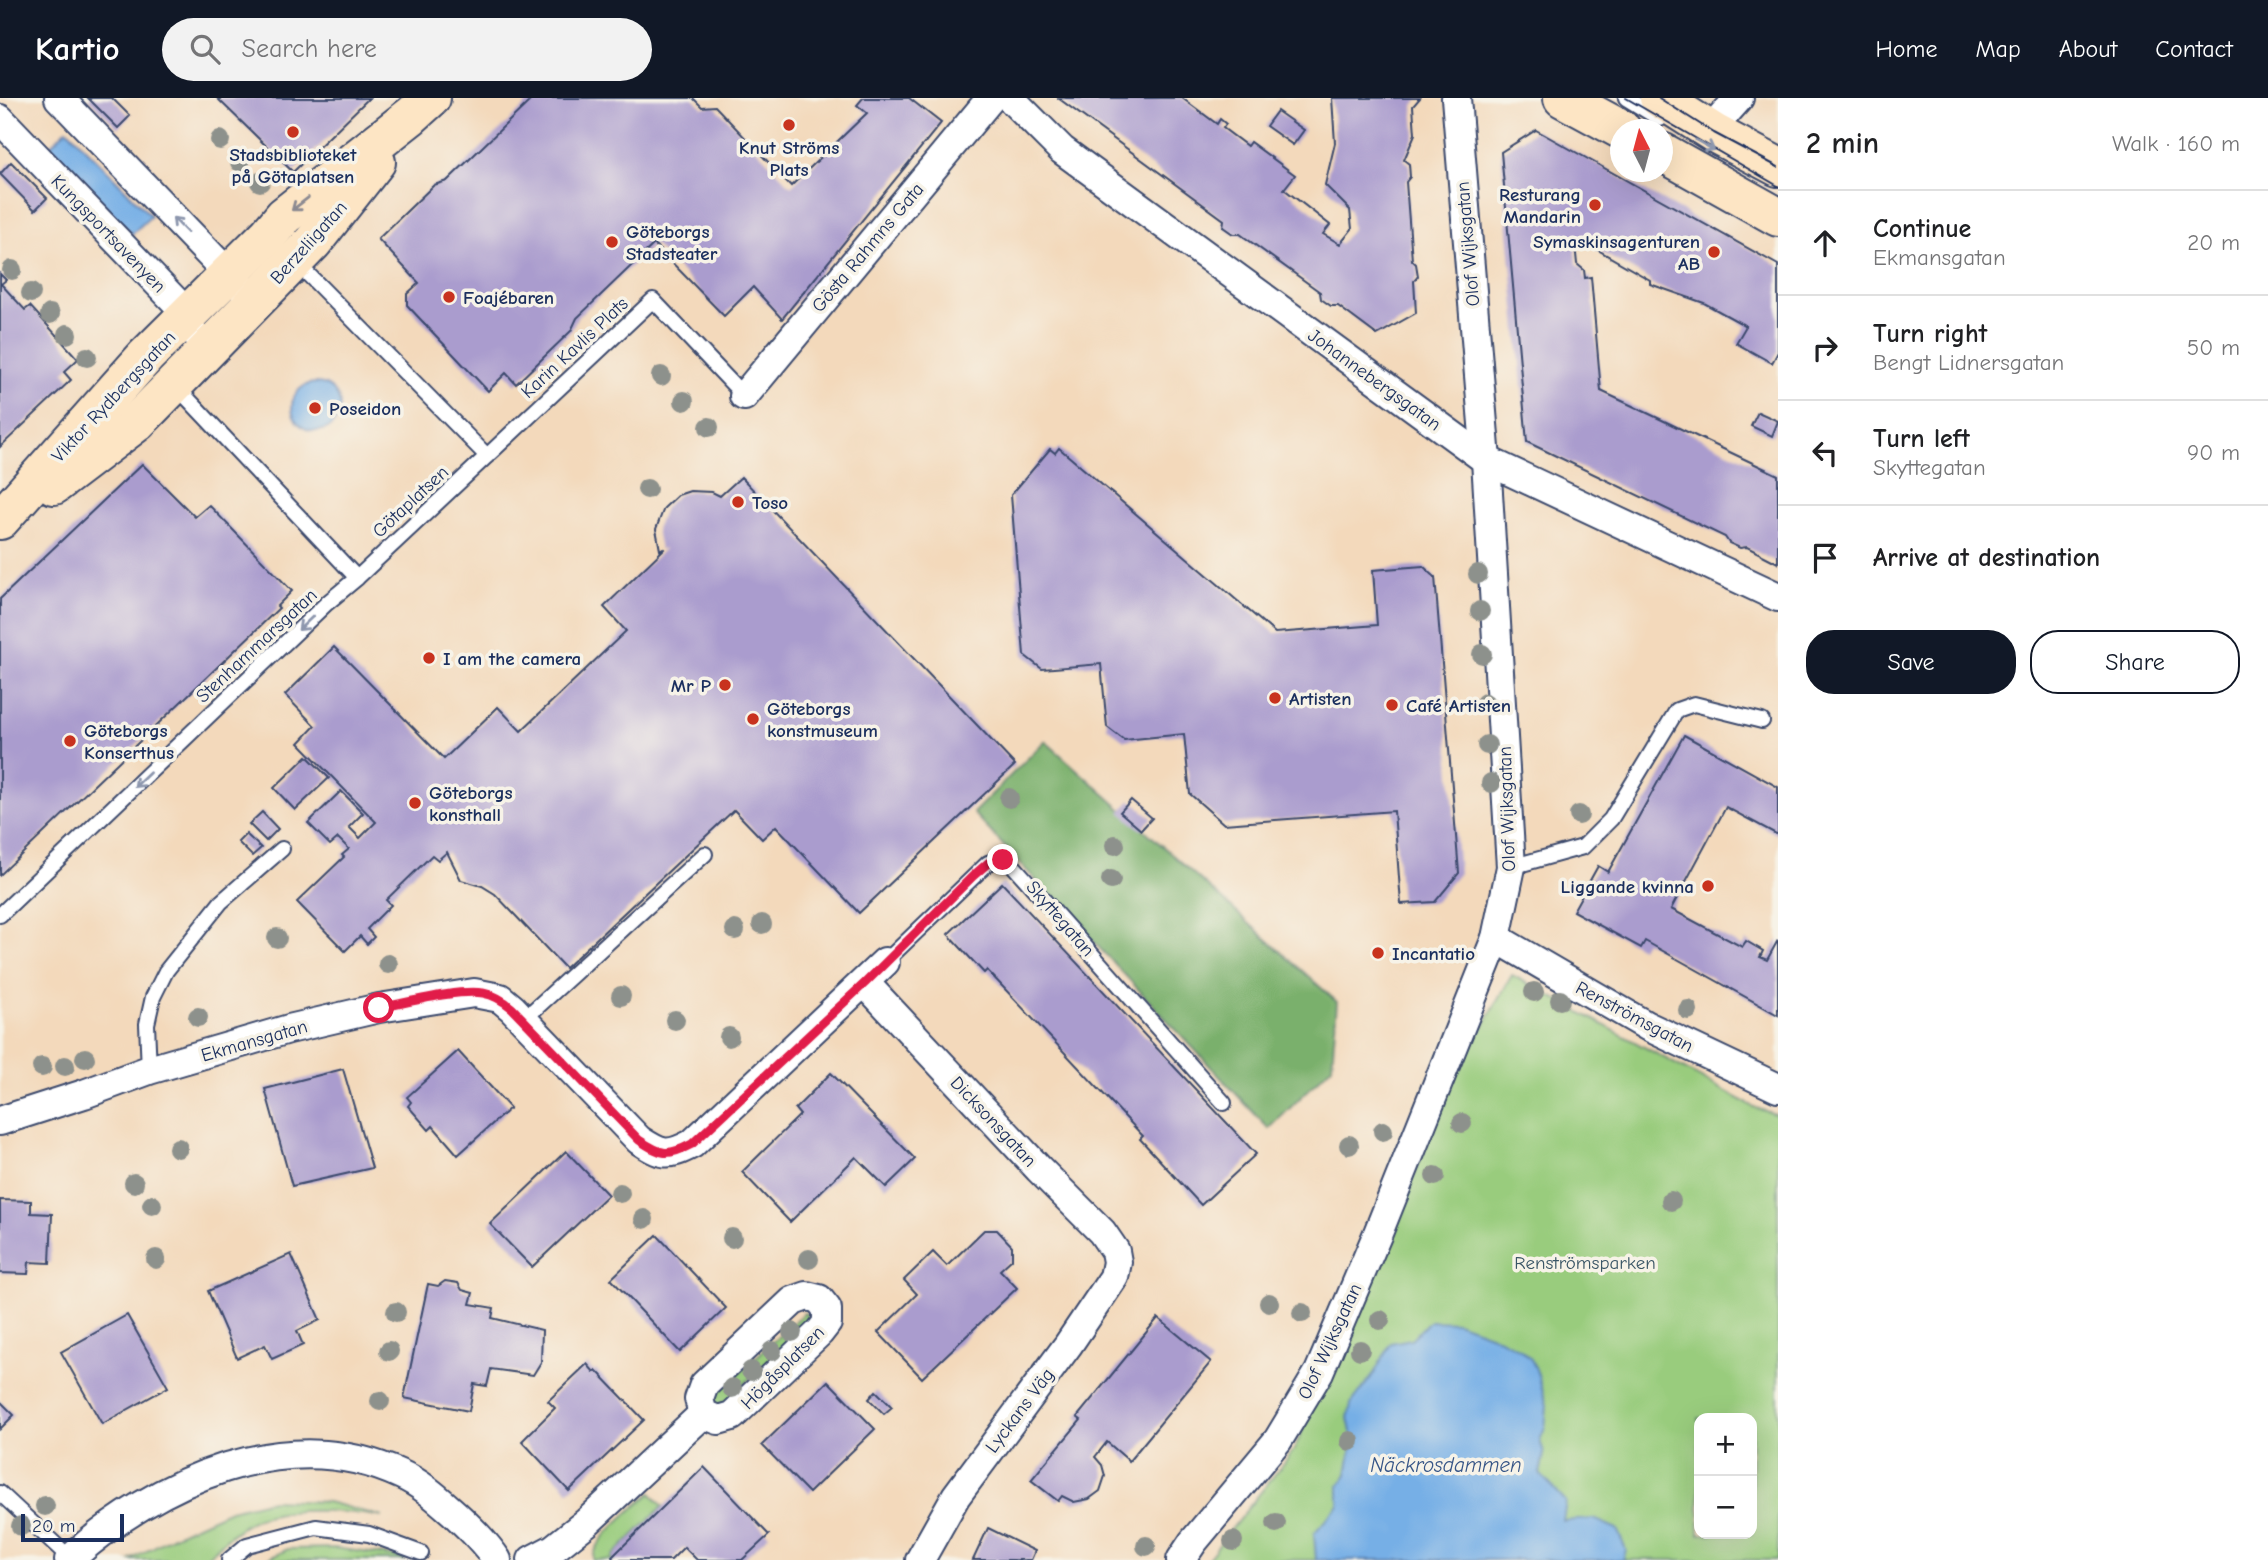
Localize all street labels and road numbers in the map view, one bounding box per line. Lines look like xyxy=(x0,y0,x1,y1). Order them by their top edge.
street label: Kungsportsavenyen xyxy=(46,170,170,297)
street label: Gösta Rahmns Gata xyxy=(807,178,928,317)
street label: Olof Wijksgatan xyxy=(1452,180,1484,307)
street label: Berzeliigatan xyxy=(266,197,352,289)
street label: Karin Kavlis Plats xyxy=(517,292,633,403)
street label: Johannebergsgatan xyxy=(1304,324,1445,435)
street label: Viktor Rydbergsgatan xyxy=(47,326,180,467)
street label: Götaplatsen xyxy=(368,461,453,542)
street label: Stenhammarsgatan xyxy=(192,584,322,707)
street label: Olof Wijksgatan xyxy=(1494,746,1520,872)
street label: Skyttegatan xyxy=(1021,876,1099,961)
street label: Renströmsgatan xyxy=(1572,977,1697,1057)
street label: Ekmansgatan xyxy=(199,1015,310,1067)
street label: Dicksonsgatan xyxy=(946,1072,1041,1172)
street label: Olof Wijksgatan xyxy=(1293,1280,1366,1403)
street label: Högåsplatsen xyxy=(736,1321,829,1414)
street label: Lyckans Väg xyxy=(981,1364,1059,1457)

